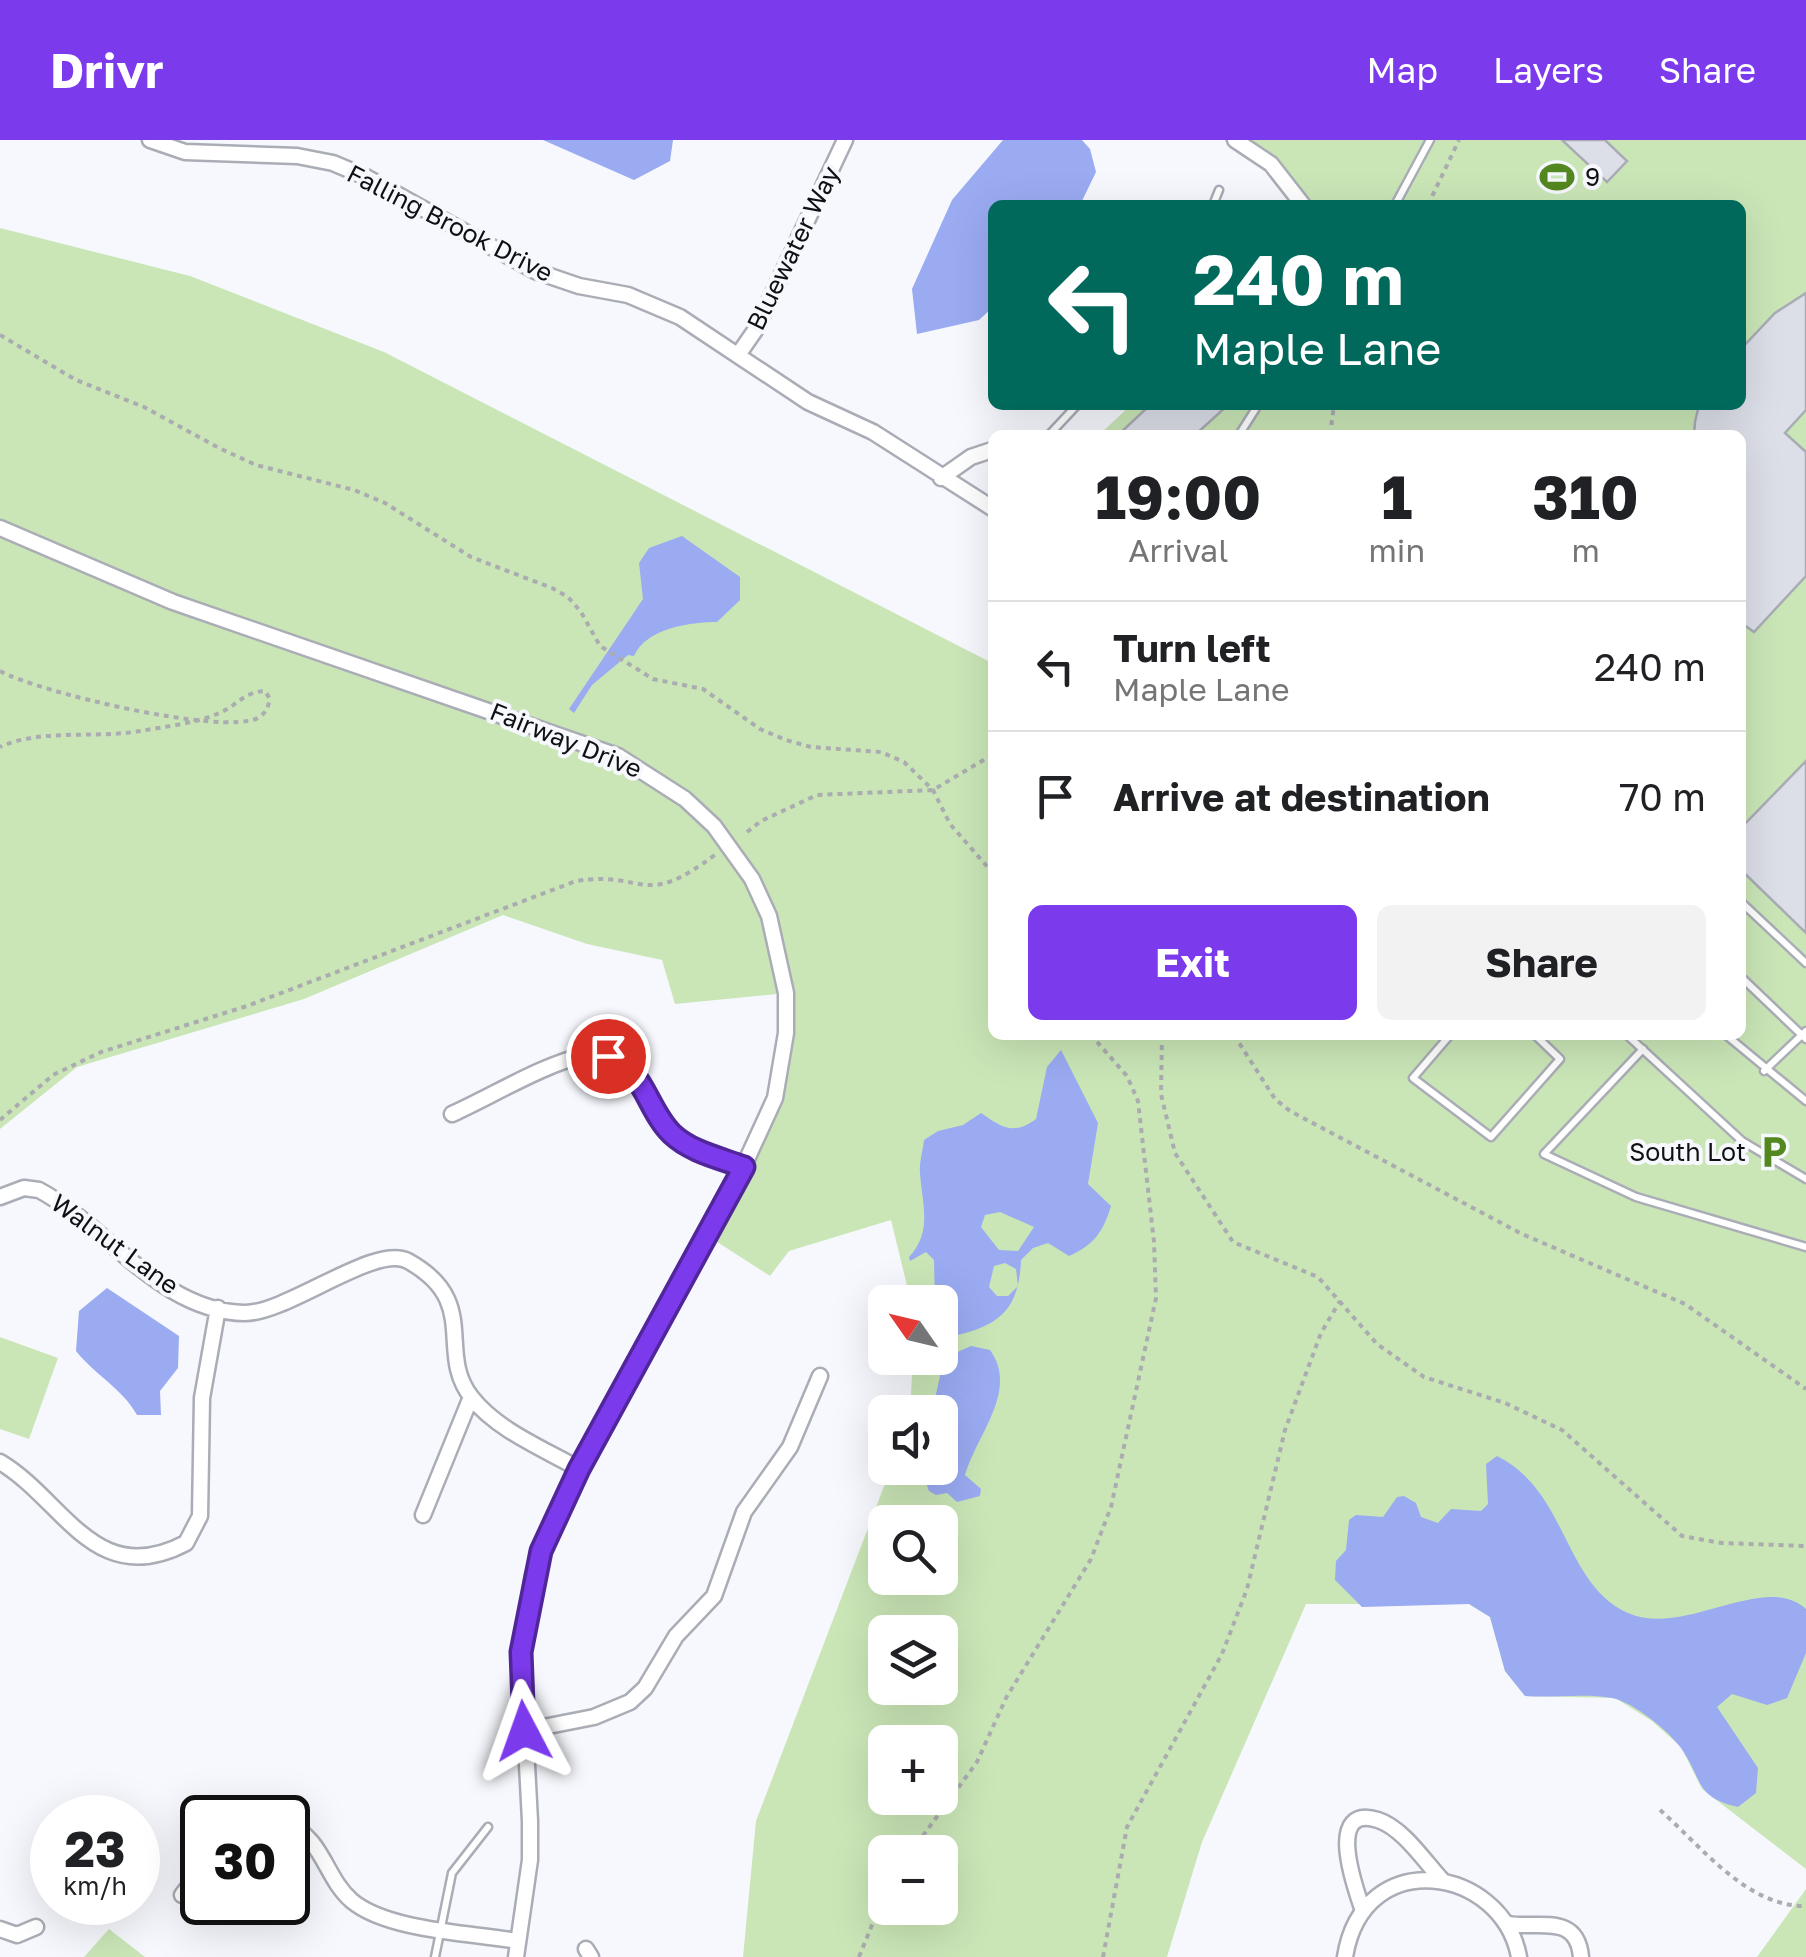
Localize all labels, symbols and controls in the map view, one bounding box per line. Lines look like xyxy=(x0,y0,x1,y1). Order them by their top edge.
text: Drivr xyxy=(50,41,164,99)
text: Map xyxy=(1367,49,1438,91)
text: Layers xyxy=(1493,49,1604,91)
text: Share xyxy=(1659,49,1756,91)
street label: Falling Brook Drive xyxy=(342,157,558,288)
sports icon: 9 xyxy=(1538,158,1576,196)
street label: Bluewater Way xyxy=(739,161,846,335)
place label: 9 xyxy=(1585,161,1600,192)
text: 240 m xyxy=(1193,236,1404,320)
icon: left xyxy=(1028,240,1158,370)
text: Maple Lane xyxy=(1193,321,1441,375)
text: 19:00 xyxy=(1095,460,1261,532)
text: 1 xyxy=(1381,460,1412,532)
text: 310 xyxy=(1532,460,1639,532)
text: Arrival xyxy=(1128,531,1228,569)
text: min xyxy=(1369,531,1425,569)
text: m xyxy=(1571,531,1600,569)
text: Turn left xyxy=(1113,625,1271,670)
icon: left xyxy=(1028,639,1083,694)
text: 240 m xyxy=(1594,644,1706,689)
text: Maple Lane xyxy=(1113,670,1290,708)
street label: Fairway Drive xyxy=(486,695,647,784)
icon: arrive xyxy=(1028,769,1083,824)
text: Arrive at destination xyxy=(1113,774,1490,819)
text: 70 m xyxy=(1619,774,1706,819)
button: Exit xyxy=(1028,905,1357,1020)
button: Share xyxy=(1377,905,1706,1020)
pin xyxy=(566,1014,651,1099)
icon: arrive xyxy=(581,1029,636,1084)
parking icon: South Lot xyxy=(1755,1133,1793,1171)
place label: South Lot xyxy=(1629,1136,1746,1167)
street label: Walnut Lane xyxy=(45,1187,185,1300)
north arrow xyxy=(868,1285,958,1375)
map controls xyxy=(868,1285,958,1925)
button: sound xyxy=(868,1395,958,1485)
button: search xyxy=(868,1505,958,1595)
button: layers xyxy=(868,1615,958,1705)
position arrow xyxy=(472,1679,576,1783)
button: + xyxy=(868,1725,958,1815)
speed limit sign: 30 xyxy=(180,1795,310,1925)
text: 23 xyxy=(64,1818,125,1878)
button: − xyxy=(868,1835,958,1925)
text: km/h xyxy=(63,1870,127,1901)

